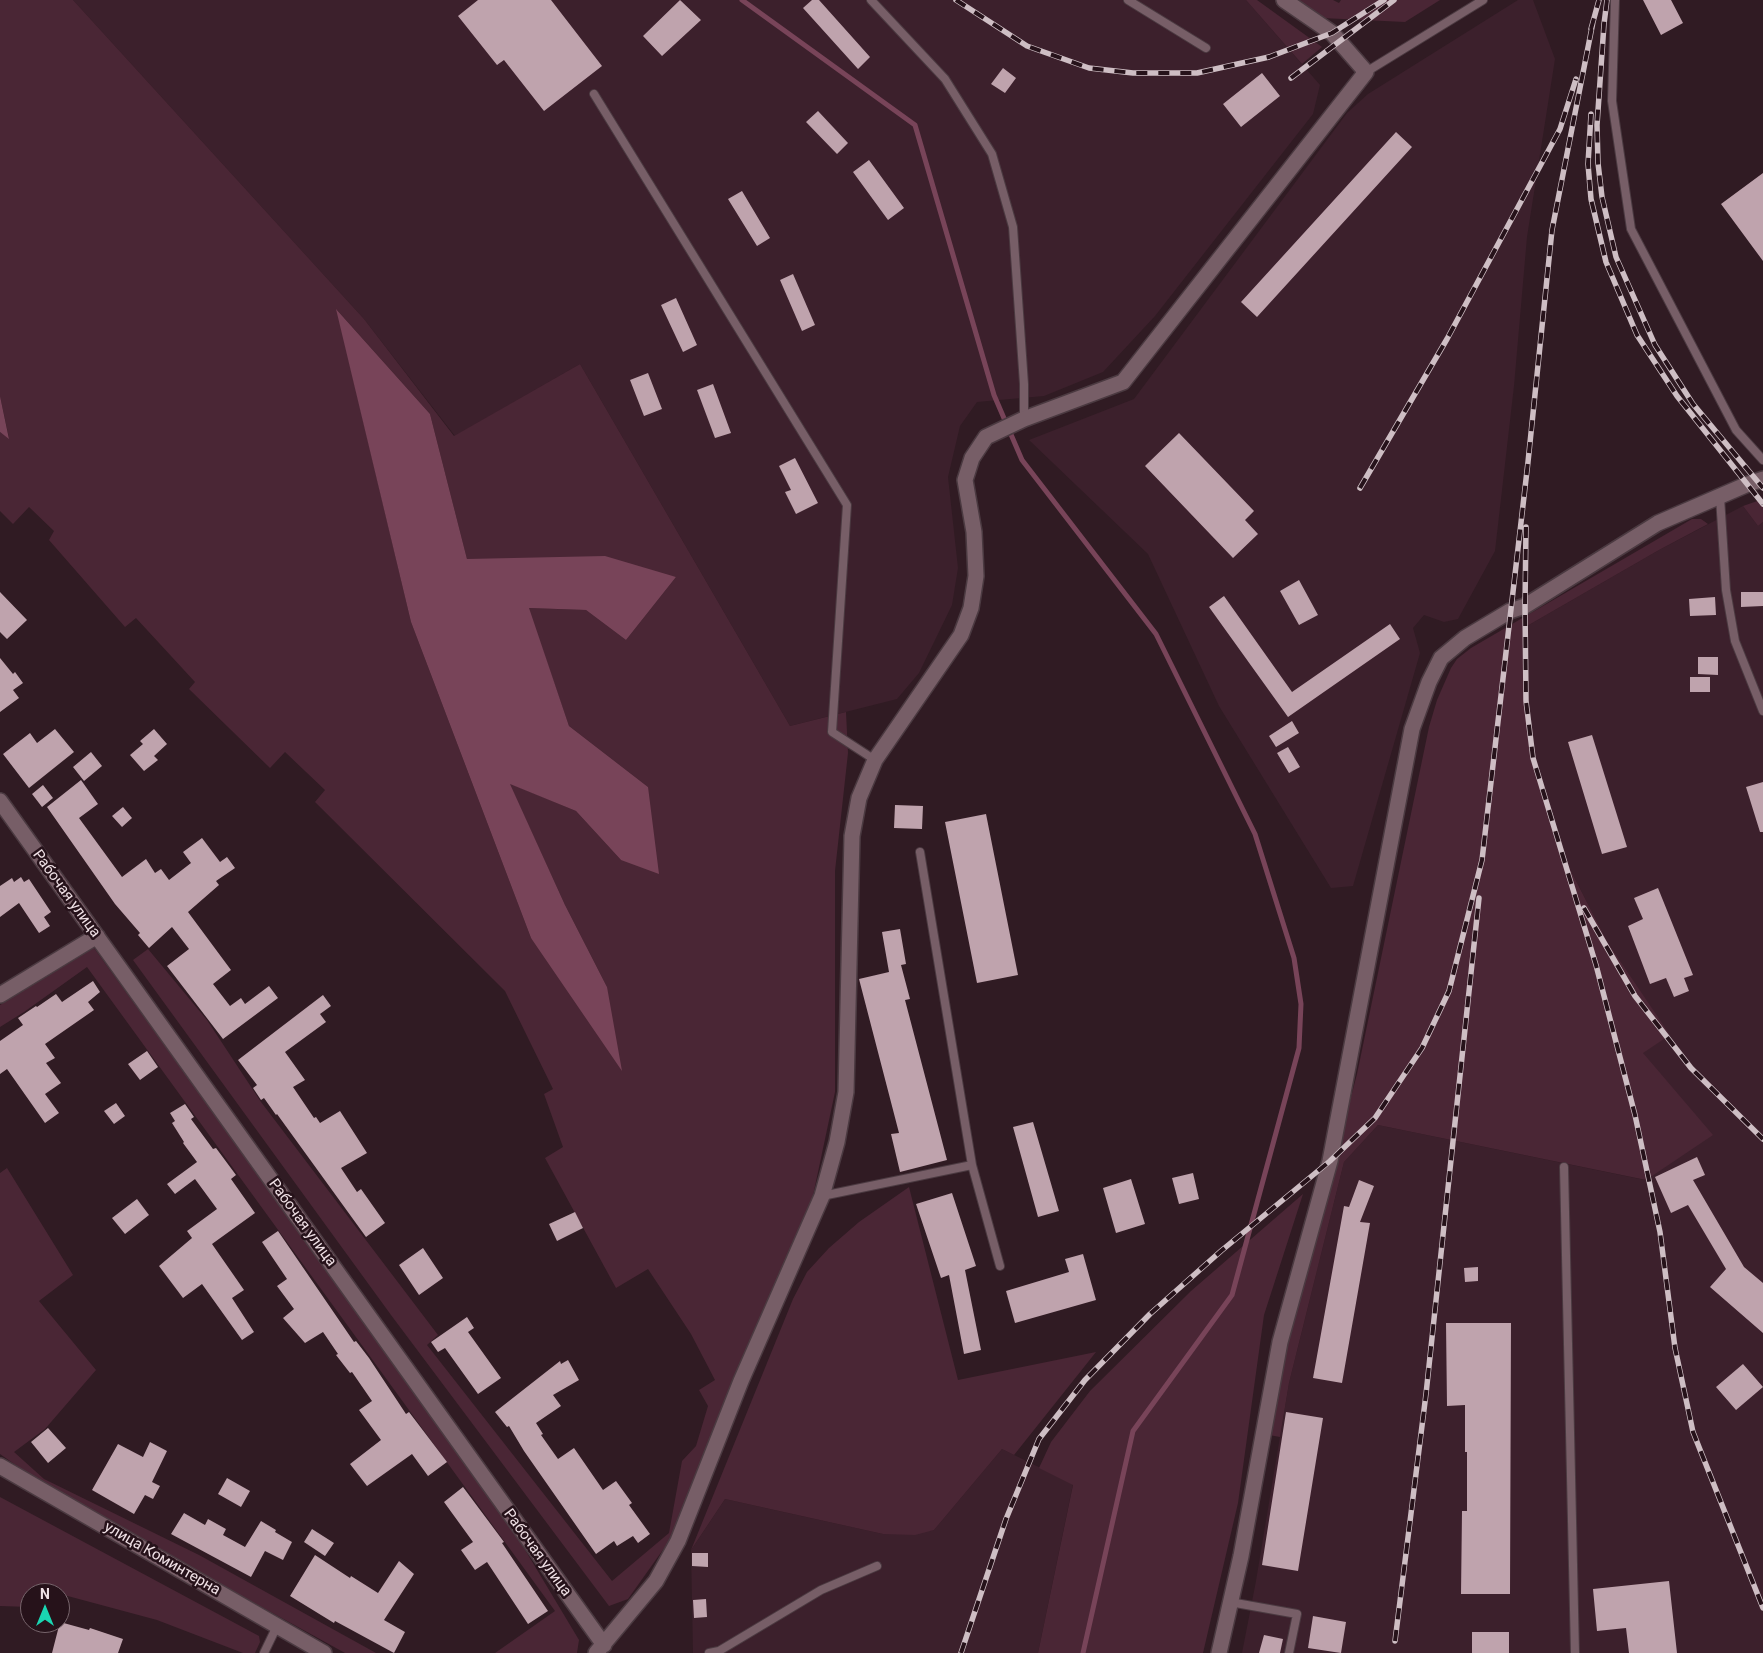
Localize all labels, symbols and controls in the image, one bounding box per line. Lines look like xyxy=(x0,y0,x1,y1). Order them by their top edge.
street label: Рабочая улица xyxy=(28,847,104,941)
street label: Рабочая улица xyxy=(264,1176,340,1270)
street label: Рабочая улица xyxy=(499,1506,575,1600)
street label: улица Коминтерна xyxy=(101,1518,223,1600)
north arrow xyxy=(20,1583,70,1633)
text: N xyxy=(40,1586,50,1602)

